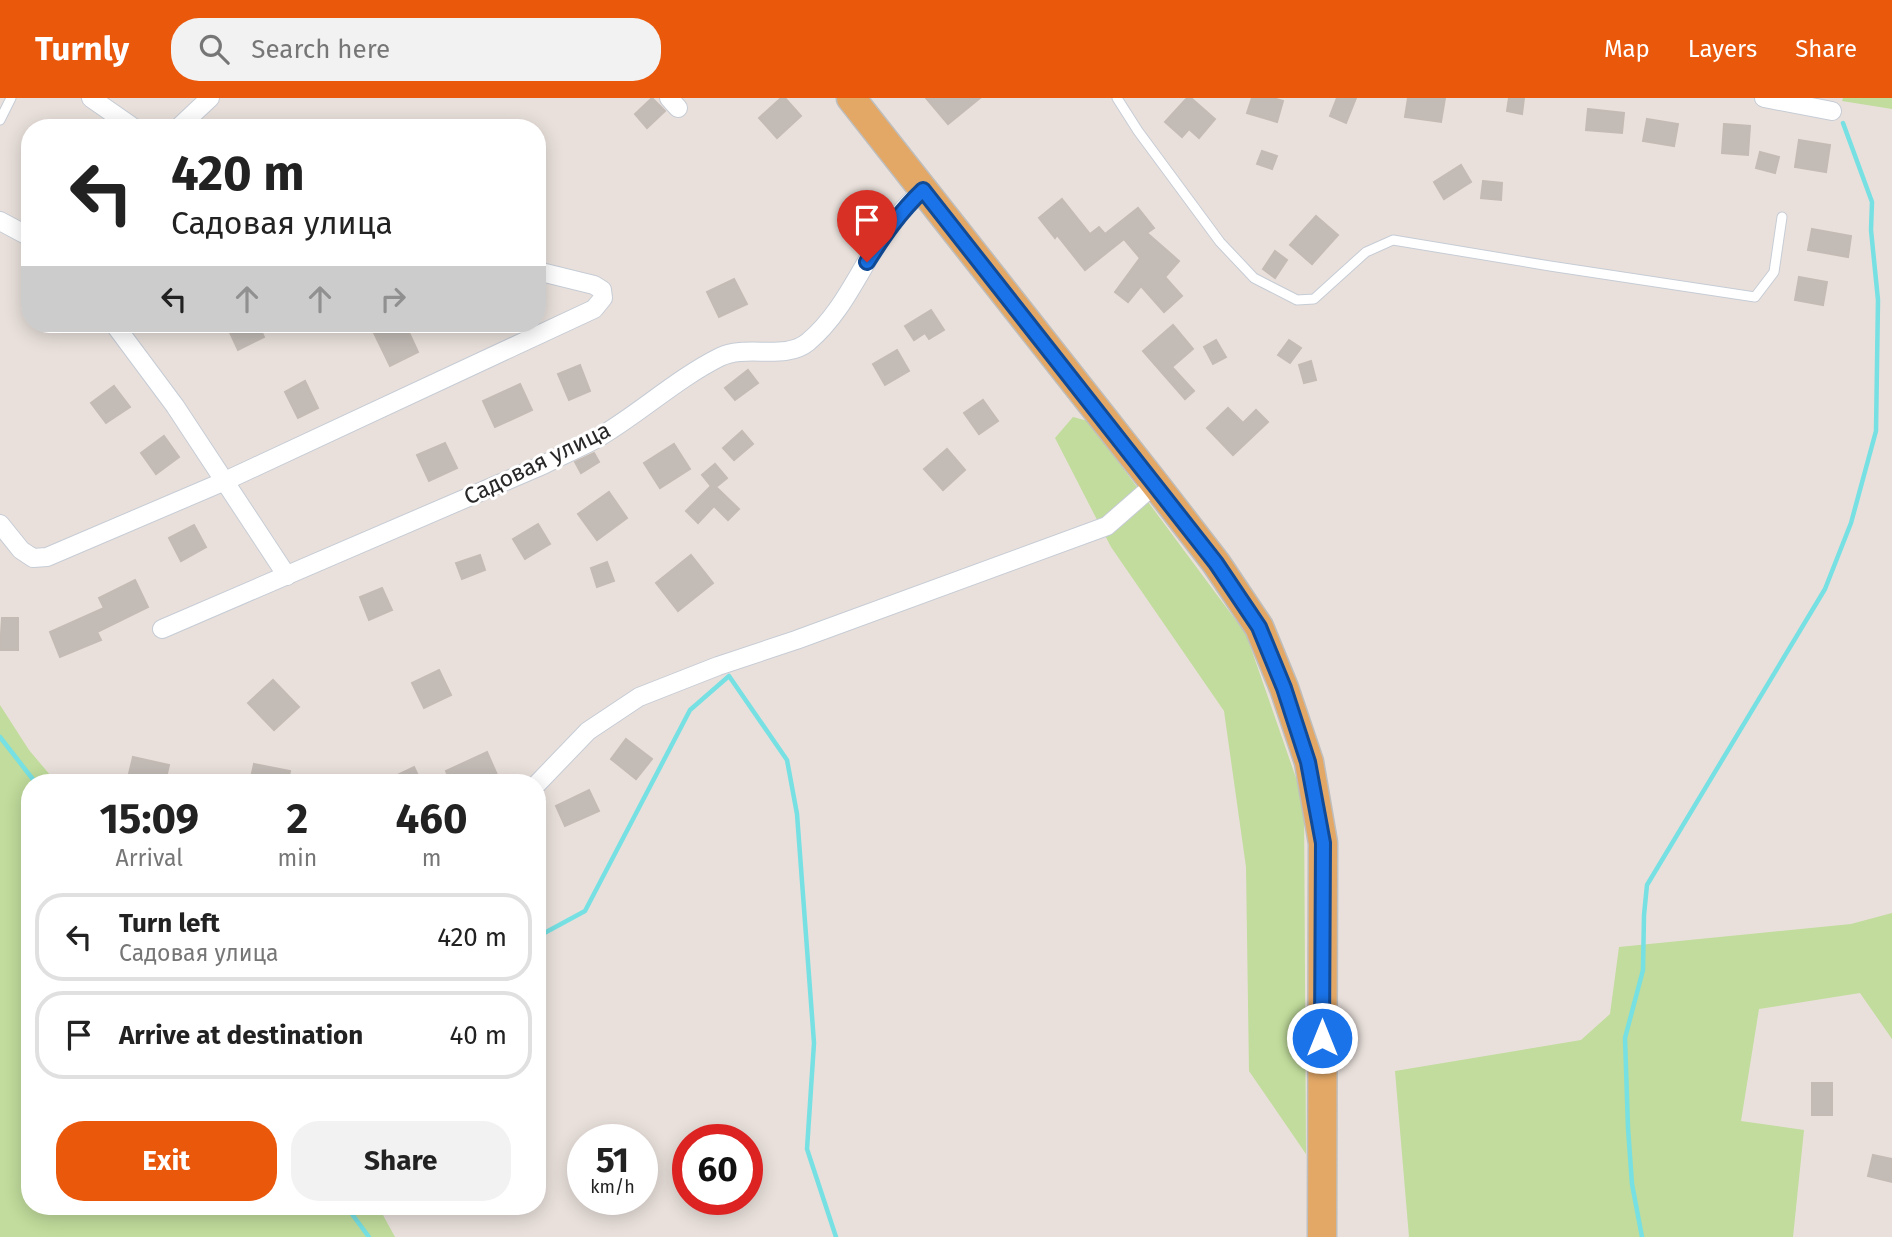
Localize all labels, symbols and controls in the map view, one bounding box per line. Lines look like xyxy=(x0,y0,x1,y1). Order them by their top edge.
search box xyxy=(171,18,661,81)
text: Turnly xyxy=(35,29,129,69)
icon: search xyxy=(195,30,233,68)
text: Search here xyxy=(251,34,390,65)
text: Map xyxy=(1604,35,1650,63)
text: Layers xyxy=(1688,35,1757,63)
text: Share xyxy=(1795,35,1857,63)
text: 420 m xyxy=(171,144,305,203)
icon: left xyxy=(56,147,147,238)
pin xyxy=(837,190,897,262)
icon: arrive xyxy=(848,201,886,239)
text: Садовая улица xyxy=(171,204,393,242)
icon: left xyxy=(155,280,193,318)
icon: ahead xyxy=(228,280,266,318)
icon: ahead xyxy=(301,280,339,318)
icon: right xyxy=(374,280,412,318)
street label: Садовая улица xyxy=(459,415,615,511)
text: 15:09 xyxy=(99,794,199,844)
text: 2 xyxy=(287,794,308,844)
text: 460 xyxy=(396,794,468,844)
text: Arrival xyxy=(116,844,183,872)
text: min xyxy=(278,844,317,872)
text: m xyxy=(422,844,441,872)
text: Turn left xyxy=(119,908,220,939)
icon: left xyxy=(60,918,98,956)
text: 420 m xyxy=(437,922,507,953)
text: Садовая улица xyxy=(119,939,278,967)
position arrow xyxy=(1285,1001,1359,1075)
icon: arrive xyxy=(60,1016,98,1054)
text: Arrive at destination xyxy=(119,1020,363,1051)
text: 40 m xyxy=(449,1020,507,1051)
button: Exit xyxy=(56,1121,277,1201)
button: Share xyxy=(291,1121,511,1201)
speed limit sign: 60 xyxy=(672,1124,763,1215)
text: 51 xyxy=(596,1139,629,1181)
text: km/h xyxy=(590,1176,635,1198)

